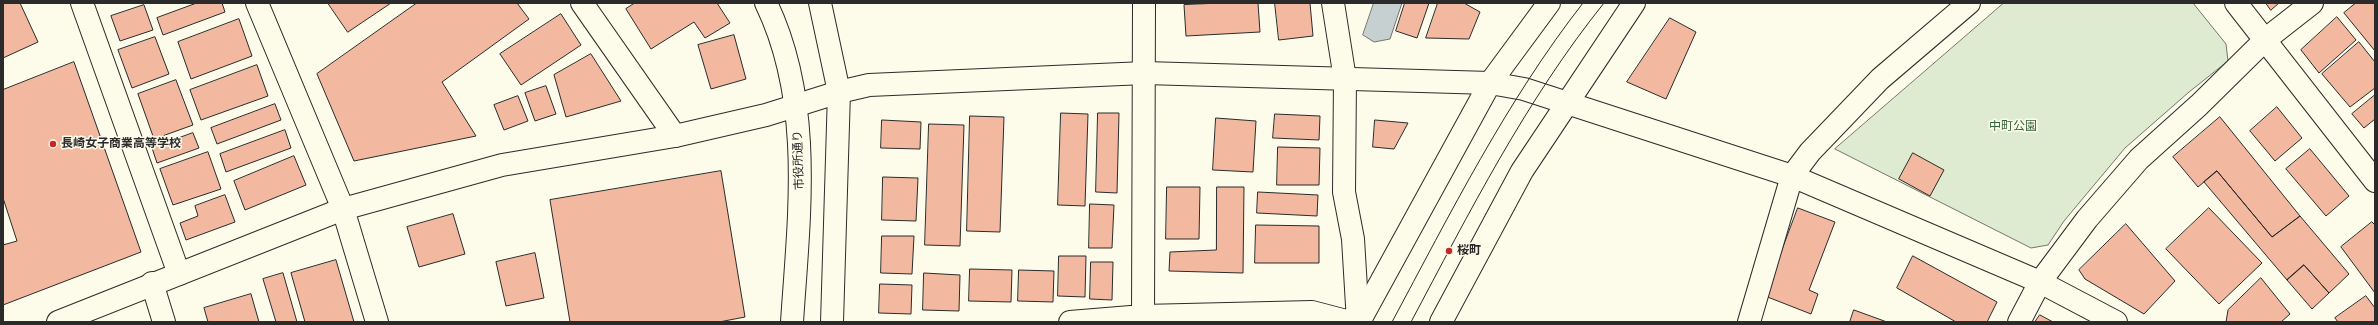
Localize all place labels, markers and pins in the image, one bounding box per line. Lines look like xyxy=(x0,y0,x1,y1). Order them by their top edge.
place label: 長崎女子商業高等学校 xyxy=(61,137,181,151)
marker: 長崎女子商業高等学校 xyxy=(48,139,58,149)
place label: 桜町 xyxy=(1457,244,1481,258)
marker: 桜町 xyxy=(1444,246,1454,256)

